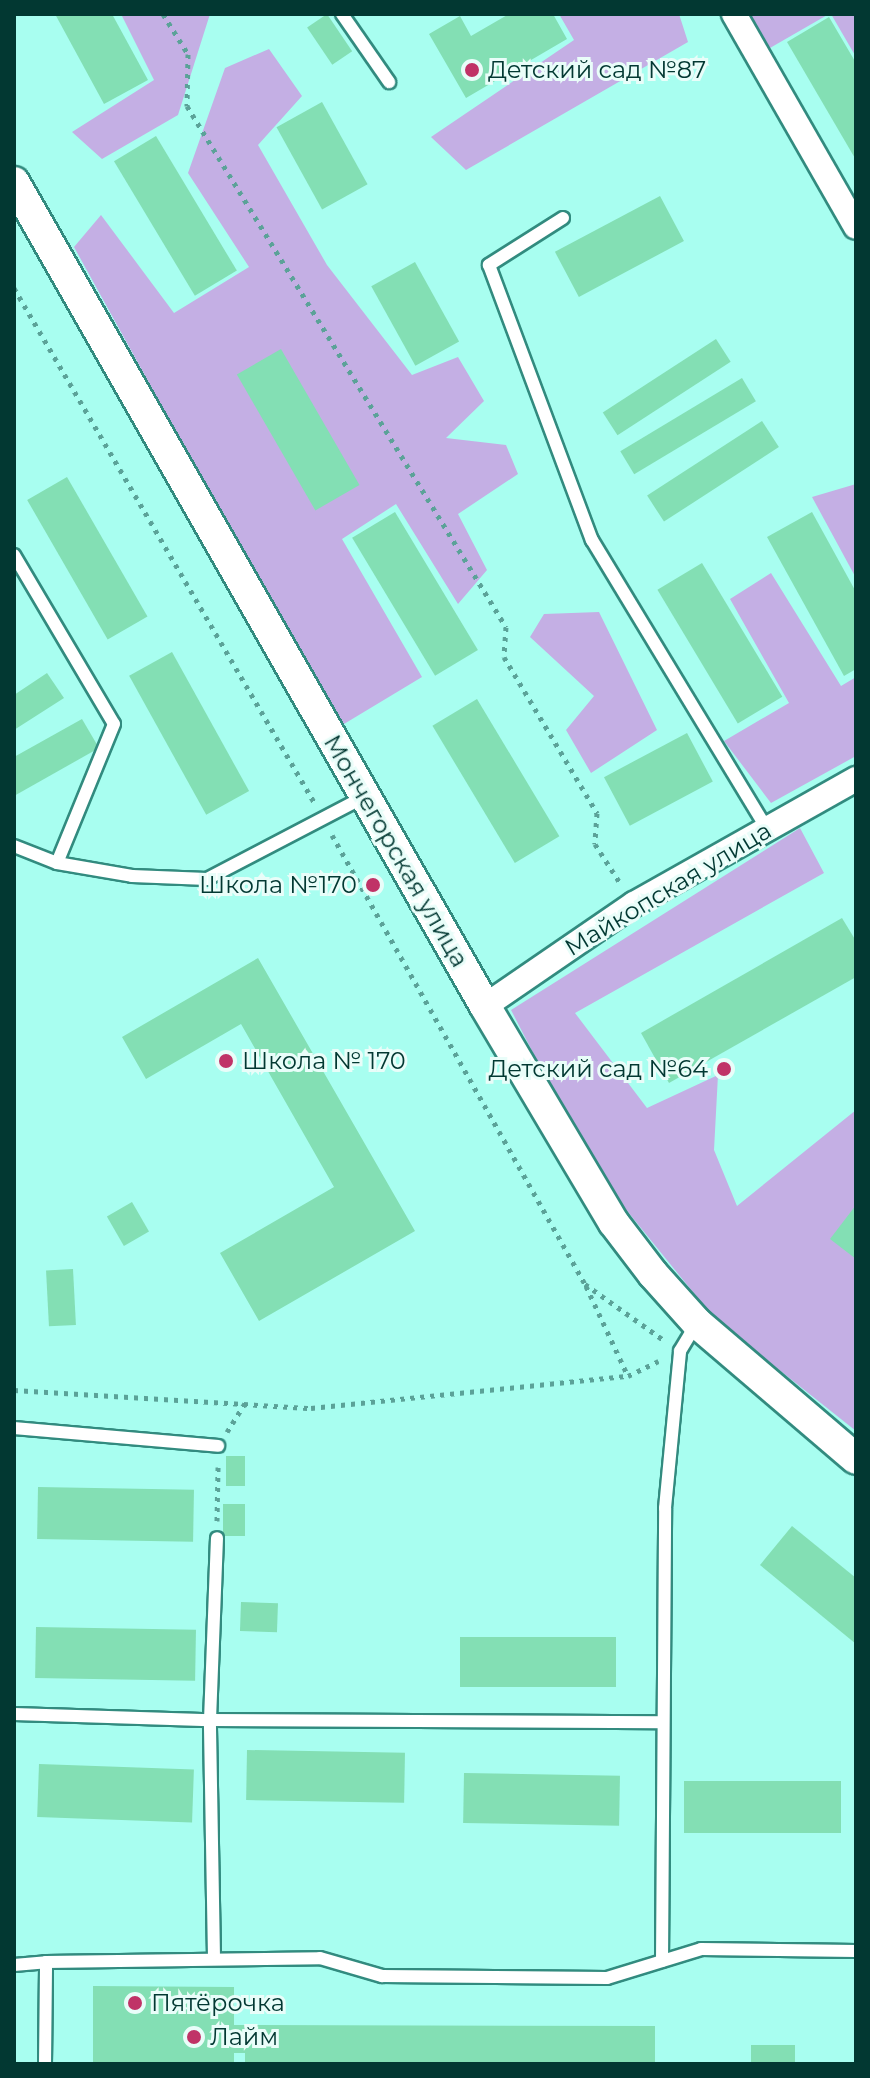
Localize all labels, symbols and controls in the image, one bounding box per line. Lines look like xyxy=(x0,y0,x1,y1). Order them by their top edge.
place label: Детский сад №87 xyxy=(488,56,706,84)
marker: Детский сад №87 xyxy=(463,61,481,79)
street label: Мончегорская улица xyxy=(318,730,474,972)
street label: Майкопская улица xyxy=(560,816,776,962)
place label: Школа №170 xyxy=(199,871,357,899)
marker: Школа №170 xyxy=(364,876,382,894)
place label: Школа № 170 xyxy=(242,1047,406,1075)
marker: Школа № 170 xyxy=(217,1052,235,1070)
place label: Детский сад №64 xyxy=(489,1055,708,1083)
marker: Детский сад №64 xyxy=(715,1060,733,1078)
place label: Пятёрочка xyxy=(151,1989,285,2017)
marker: Пятёрочка xyxy=(126,1994,144,2012)
place label: Лайм xyxy=(210,2023,278,2051)
marker: Лайм xyxy=(185,2028,203,2046)

